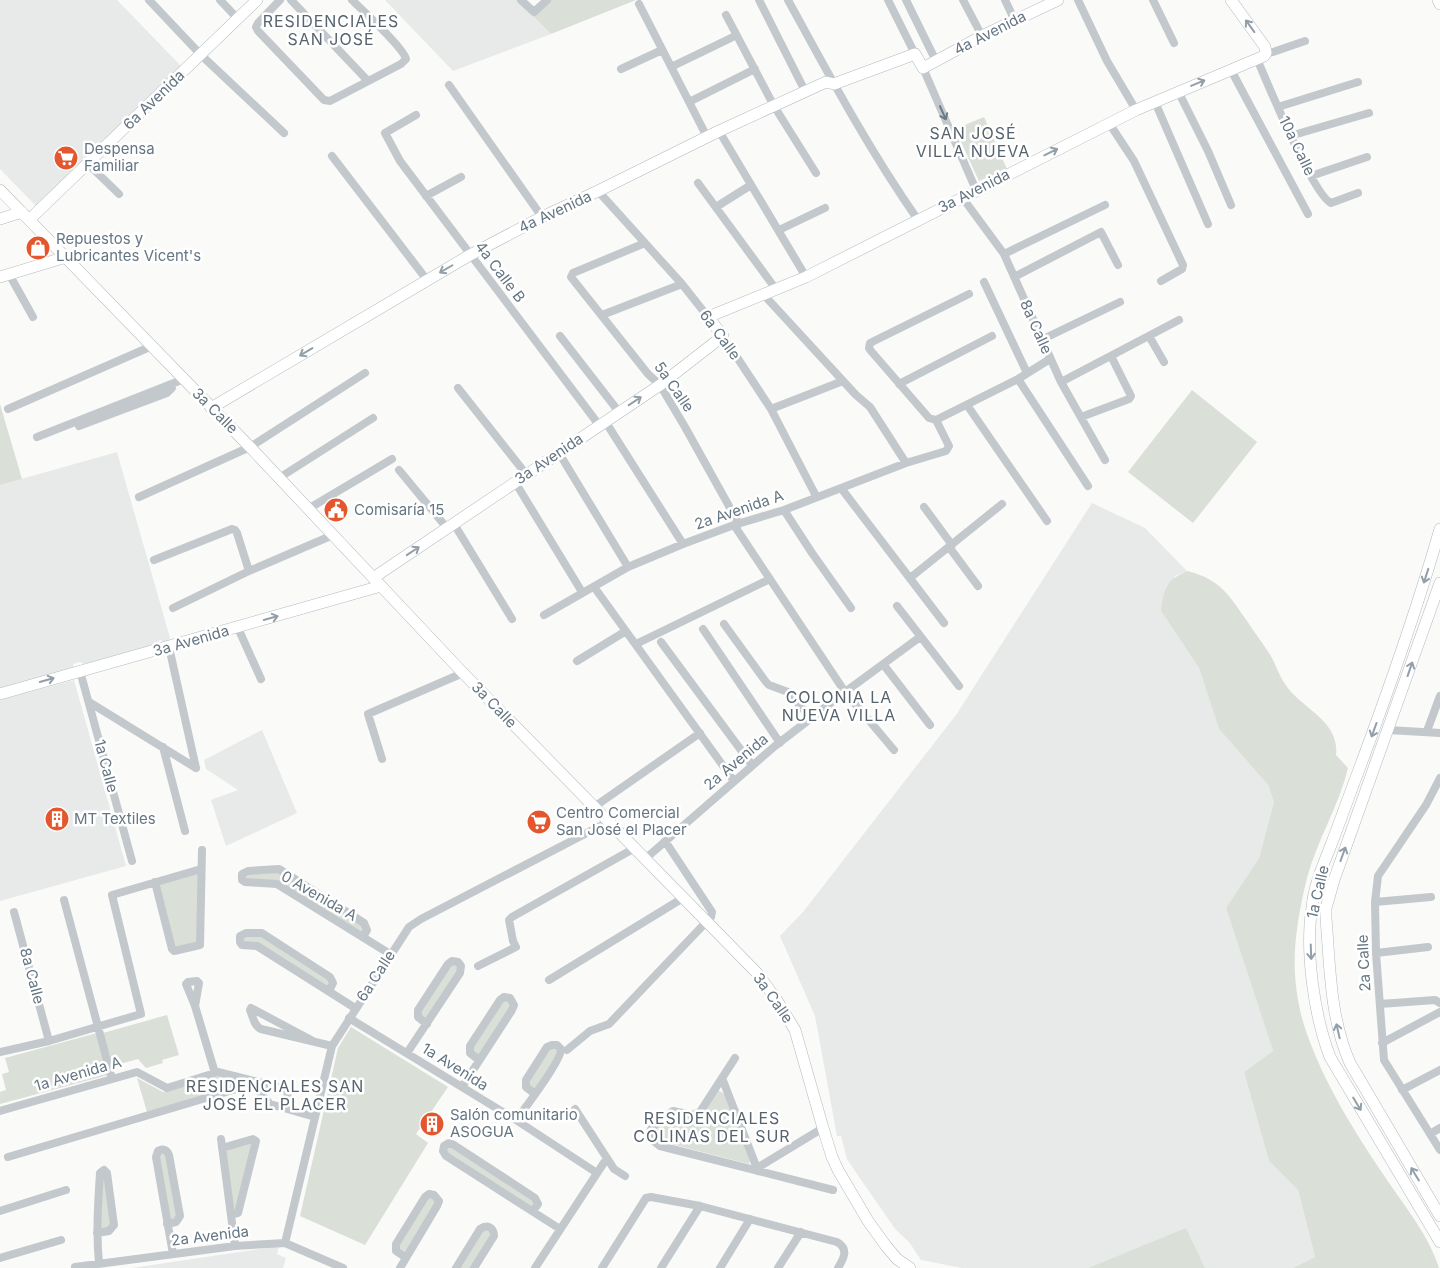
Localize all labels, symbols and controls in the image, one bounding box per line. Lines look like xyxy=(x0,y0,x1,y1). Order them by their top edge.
street label: 4a Avenida xyxy=(950,6,1029,59)
district label: RESIDENCIALES SAN JOSÉ xyxy=(263,11,399,49)
one-way arrow xyxy=(1244,20,1255,33)
street label: 6a Avenida xyxy=(119,66,188,134)
one-way arrow xyxy=(1190,78,1205,87)
one-way arrow xyxy=(938,105,948,120)
street label: 10a Calle xyxy=(1275,113,1320,179)
district label: SAN JOSÉ VILLA NUEVA xyxy=(916,123,1030,161)
place label: Despensa Familiar xyxy=(84,139,155,175)
supermarket icon: Despensa Familiar xyxy=(53,145,79,171)
one-way arrow xyxy=(1043,147,1058,156)
street label: 3a Avenida xyxy=(935,164,1013,217)
street label: 4a Avenida xyxy=(515,186,594,237)
place label: Repuestos y Lubricantes Vicent's xyxy=(56,229,201,265)
shop icon: Repuestos y Lubricantes Vicent's xyxy=(25,235,51,261)
street label: 4a Calle B xyxy=(471,237,530,306)
one-way arrow xyxy=(440,265,454,275)
street label: 8a Calle xyxy=(1016,297,1057,357)
street label: 6a Calle xyxy=(696,306,745,363)
one-way arrow xyxy=(299,347,314,357)
street label: 5a Calle xyxy=(650,358,699,416)
street label: 3a Calle xyxy=(188,384,242,438)
one-way arrow xyxy=(628,396,642,406)
street label: 3a Avenida xyxy=(511,429,586,488)
street label: 2a Avenida A xyxy=(692,485,786,534)
public building icon: Comisaría 15 xyxy=(323,497,349,523)
place label: Comisaría 15 xyxy=(354,500,444,519)
one-way arrow xyxy=(406,545,420,555)
one-way arrow xyxy=(1420,568,1430,584)
one-way arrow xyxy=(262,613,278,623)
street label: 3a Avenida xyxy=(151,621,231,660)
one-way arrow xyxy=(1406,661,1415,677)
one-way arrow xyxy=(38,675,54,685)
street label: 3a Calle xyxy=(468,677,521,732)
district label: COLONIA LA NUEVA VILLA xyxy=(782,687,896,725)
one-way arrow xyxy=(1369,722,1378,737)
street label: 2a Avenida xyxy=(700,729,772,794)
street label: 1a Calle xyxy=(90,737,123,794)
place label: Centro Comercial San José el Placer xyxy=(556,803,687,839)
building icon: MT Textiles xyxy=(44,806,70,832)
place label: MT Textiles xyxy=(74,809,156,828)
supermarket icon: Centro Comercial San José el Placer xyxy=(526,809,552,835)
one-way arrow xyxy=(1339,847,1348,863)
street label: 1a Calle xyxy=(1302,863,1333,920)
street label: 0 Avenida A xyxy=(278,866,361,925)
street label: 2a Calle xyxy=(1353,934,1374,992)
one-way arrow xyxy=(1306,943,1315,959)
street label: 8a Calle xyxy=(16,946,49,1006)
street label: 6a Calle xyxy=(352,947,399,1005)
street label: 3a Calle xyxy=(749,969,798,1027)
one-way arrow xyxy=(1333,1024,1342,1040)
street label: 1a Avenida xyxy=(418,1039,492,1095)
street label: 1a Avenida A xyxy=(32,1052,124,1095)
district label: RESIDENCIALES SAN JOSÉ EL PLACER xyxy=(186,1076,364,1114)
one-way arrow xyxy=(1353,1097,1363,1111)
place label: Salón comunitario ASOGUA xyxy=(450,1105,578,1141)
district label: RESIDENCIALES COLINAS DEL SUR xyxy=(633,1108,791,1146)
building icon: Salón comunitario ASOGUA xyxy=(419,1111,445,1137)
one-way arrow xyxy=(1410,1167,1420,1181)
street label: 2a Avenida xyxy=(170,1221,250,1250)

